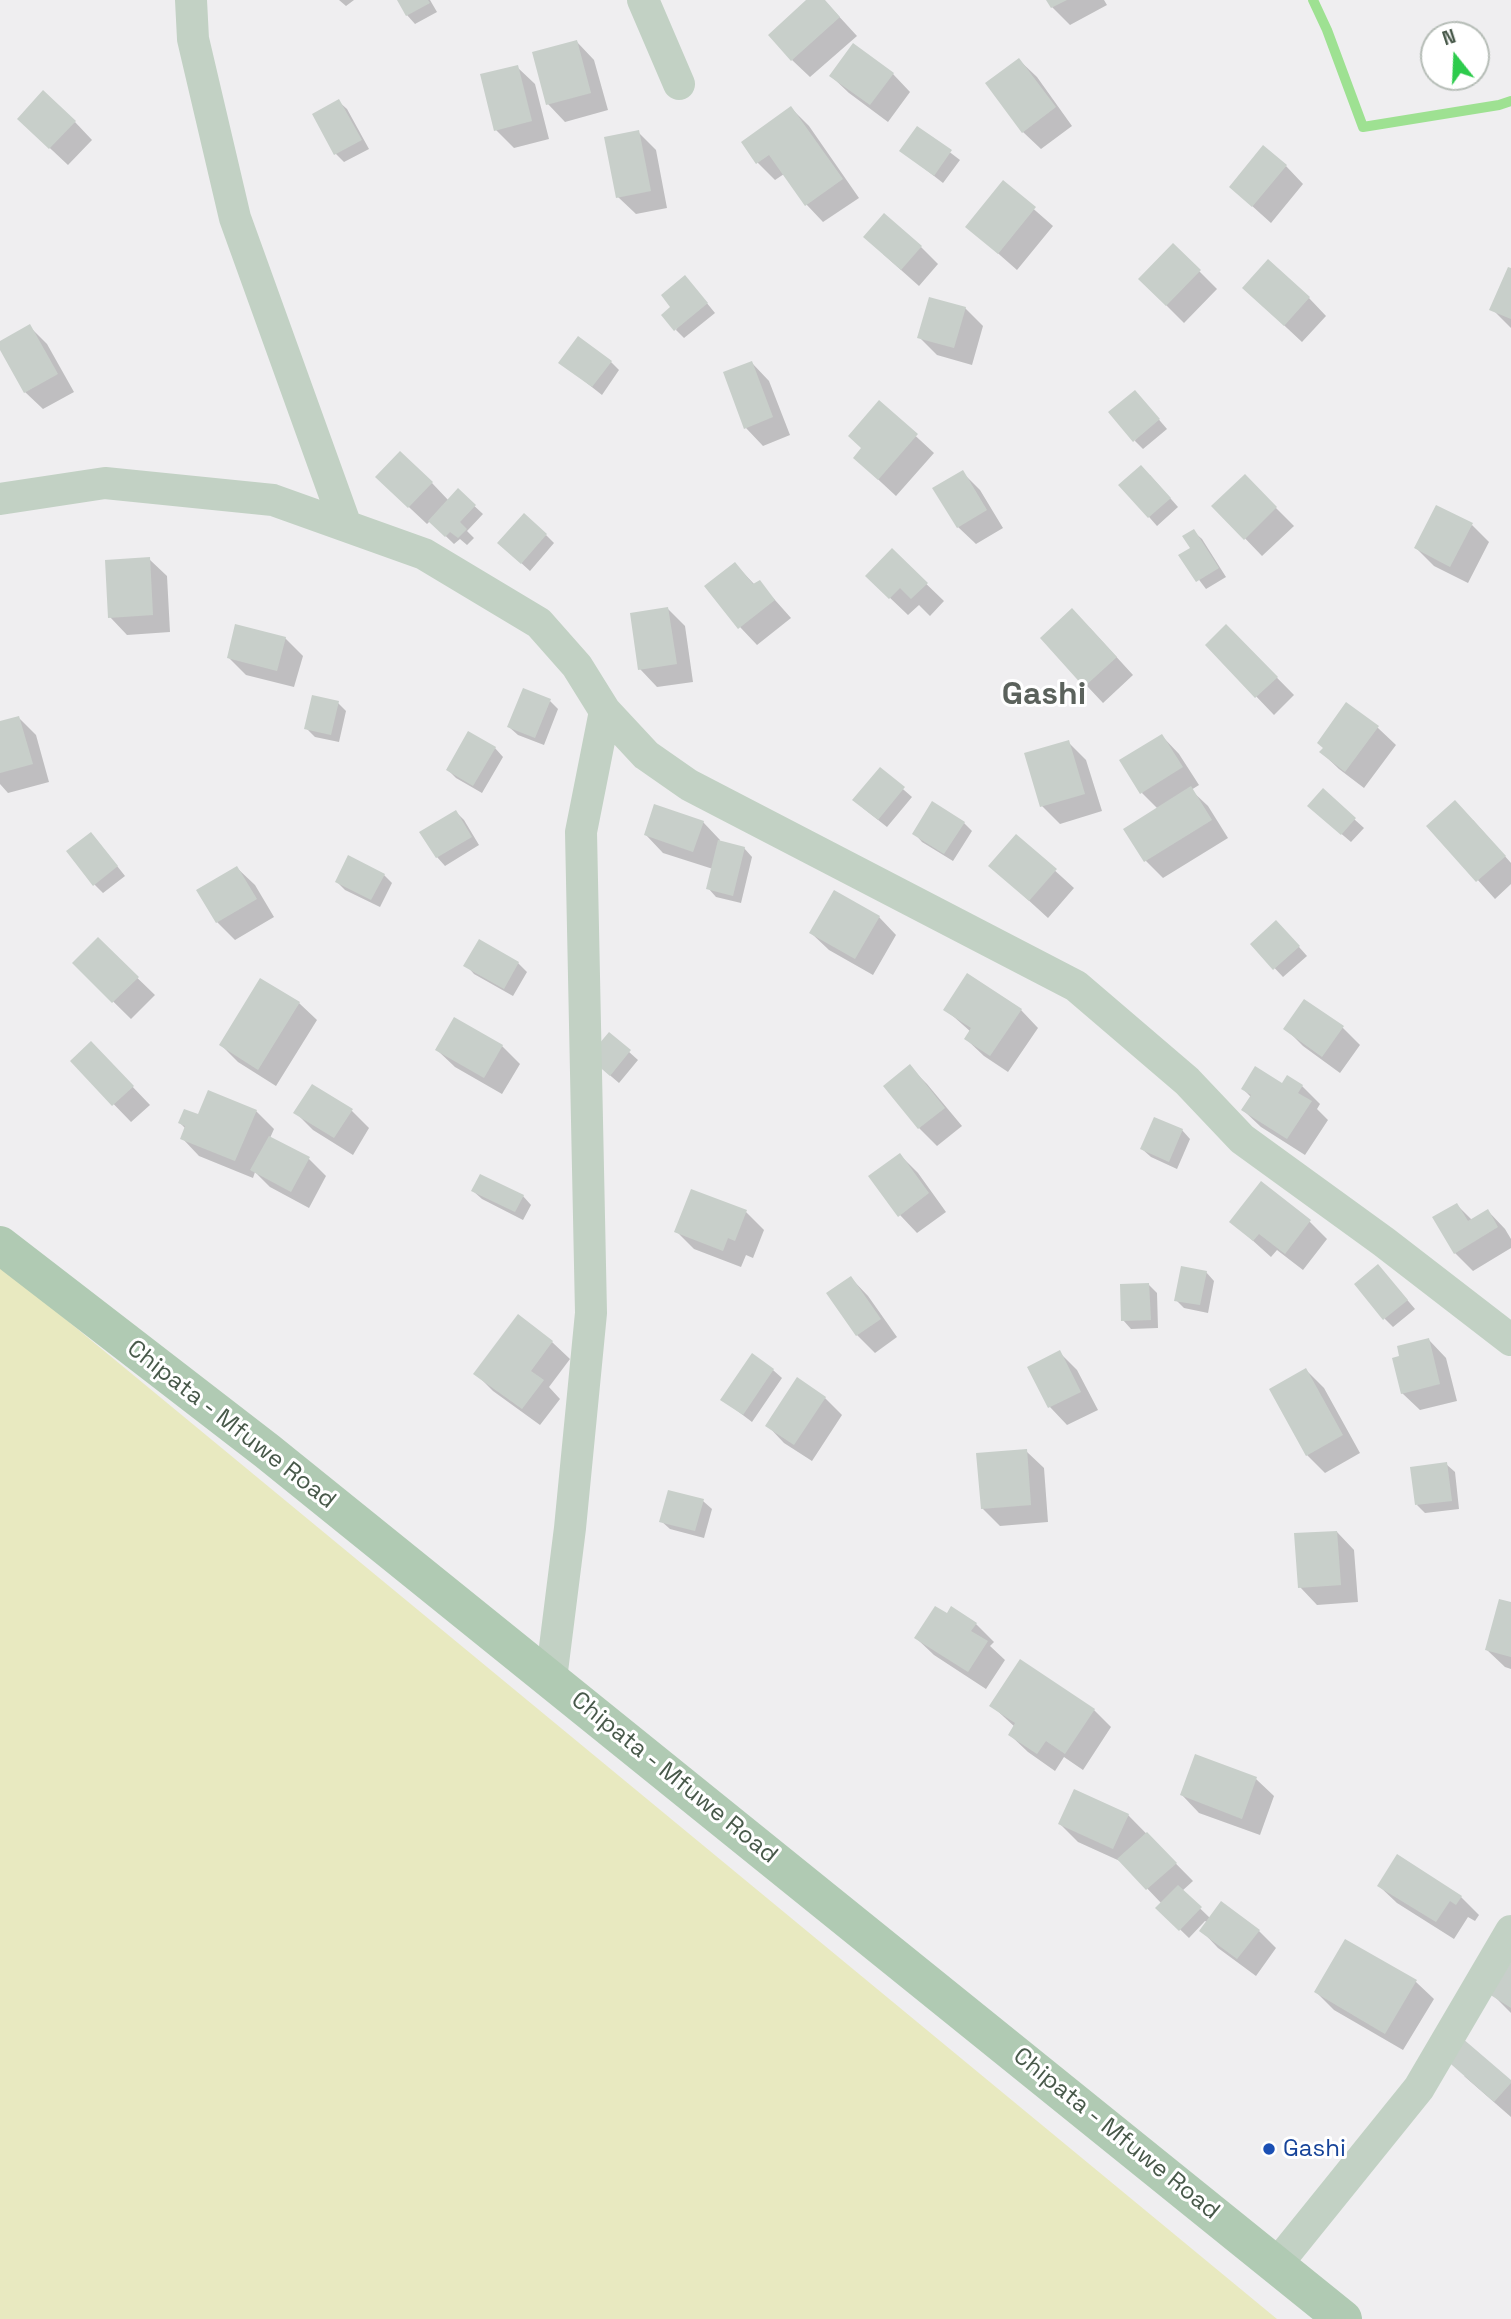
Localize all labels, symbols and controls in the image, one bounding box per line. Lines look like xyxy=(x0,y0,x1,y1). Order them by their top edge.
north arrow xyxy=(1420,21,1490,91)
text: N xyxy=(1439,24,1459,51)
district label: Gashi xyxy=(1002,676,1086,714)
street label: Chipata - Mfuwe Road xyxy=(121,1335,341,1515)
street label: Chipata - Mfuwe Road xyxy=(565,1686,783,1870)
street label: Chipata - Mfuwe Road xyxy=(1007,2042,1225,2226)
place label: Gashi xyxy=(1283,2135,1346,2163)
marker: Gashi xyxy=(1261,2141,1277,2157)

